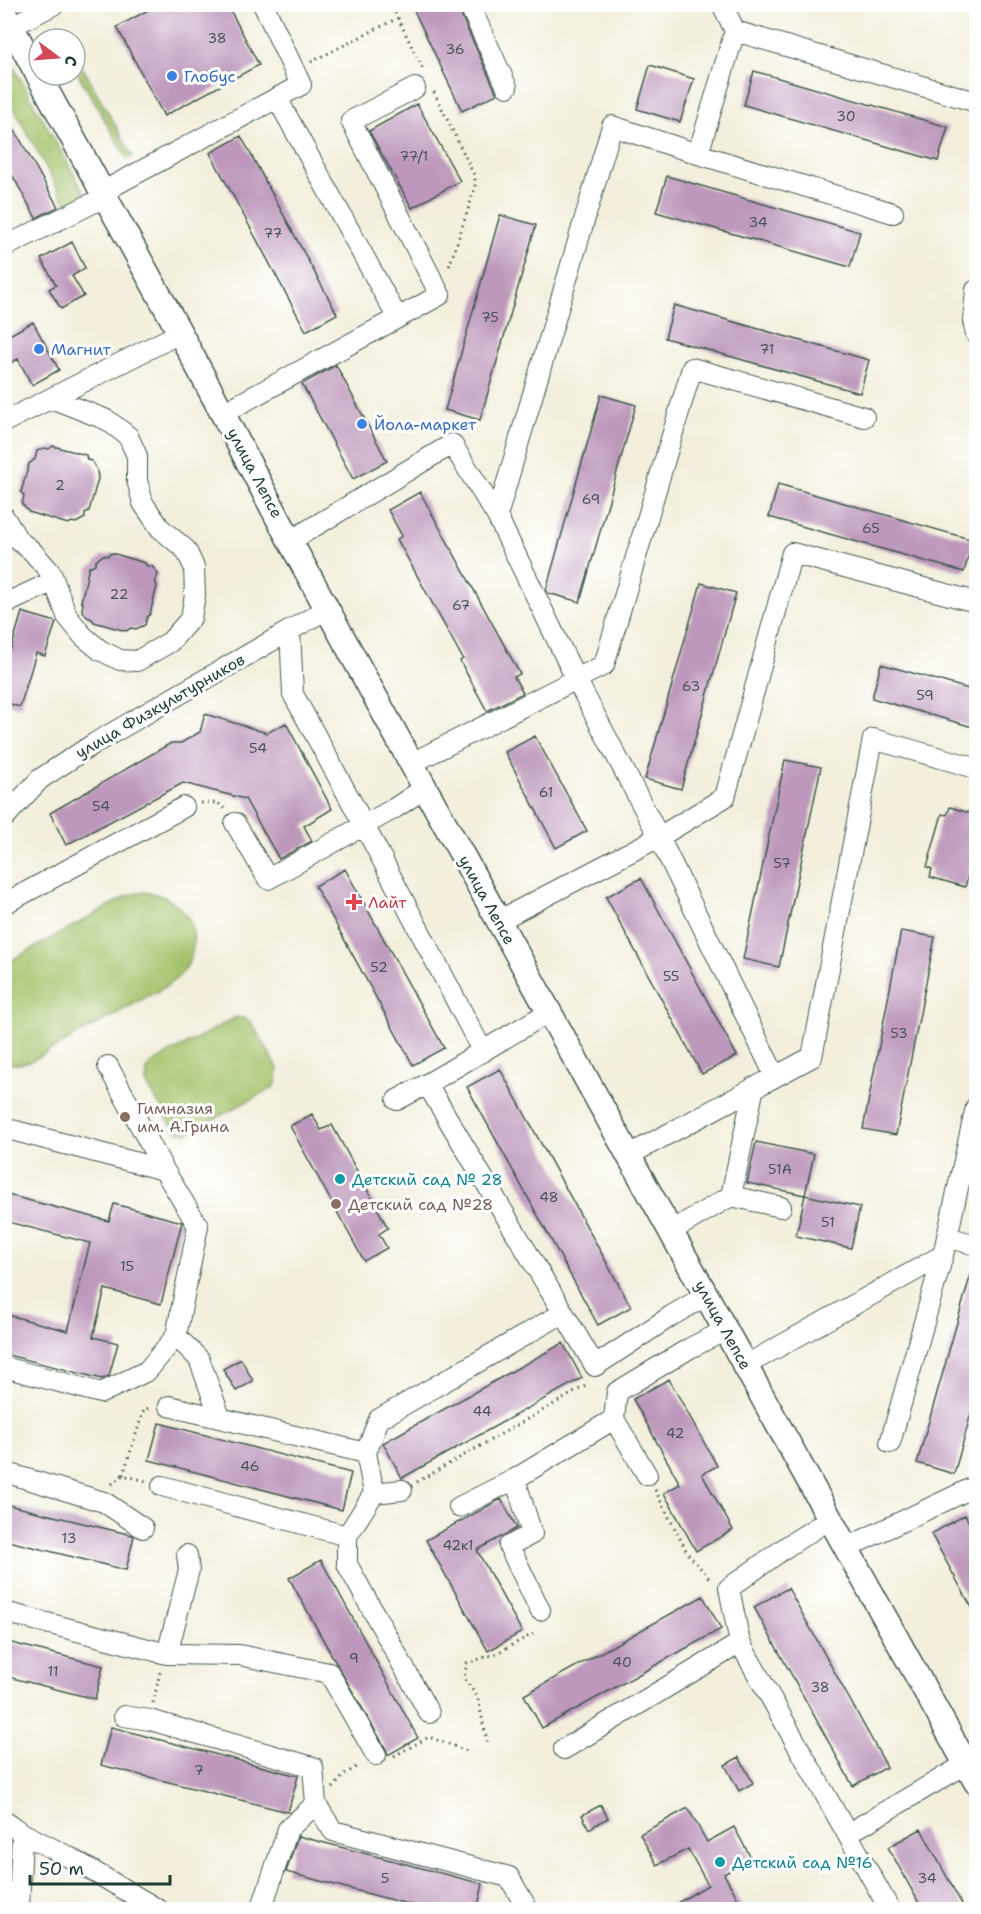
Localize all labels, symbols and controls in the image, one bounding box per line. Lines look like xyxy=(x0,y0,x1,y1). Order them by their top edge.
north arrow xyxy=(27,27,87,87)
house number: 38 xyxy=(207,29,227,47)
house number: 36 xyxy=(445,40,465,58)
text: С xyxy=(59,53,82,69)
place label: Глобус xyxy=(184,66,236,87)
marker: Глобус xyxy=(165,69,179,83)
house number: 30 xyxy=(836,107,856,125)
house number: 77/1 xyxy=(400,147,428,165)
house number: 34 xyxy=(748,213,768,231)
house number: 77 xyxy=(264,224,282,242)
house number: 75 xyxy=(481,308,499,326)
place label: Магнит xyxy=(51,339,112,360)
house number: 71 xyxy=(760,340,774,358)
marker: Магнит xyxy=(32,342,46,356)
place label: Йола-маркет xyxy=(374,414,477,435)
marker: Йола-маркет xyxy=(355,417,369,431)
street label: улица Лепсе xyxy=(222,424,288,522)
house number: 2 xyxy=(55,476,65,494)
house number: 69 xyxy=(582,490,600,508)
house number: 65 xyxy=(862,519,880,537)
house number: 22 xyxy=(110,585,128,603)
house number: 67 xyxy=(452,596,470,614)
street label: улица Физкультурников xyxy=(72,649,248,763)
house number: 63 xyxy=(682,677,700,695)
house number: 59 xyxy=(916,686,934,704)
house number: 54 xyxy=(249,739,267,757)
house number: 61 xyxy=(539,783,553,801)
house number: 54 xyxy=(92,797,110,815)
street label: улица Лепсе xyxy=(454,852,520,948)
house number: 57 xyxy=(773,854,791,872)
place label: Лайт xyxy=(368,892,407,913)
marker: Лайт xyxy=(345,893,363,911)
house number: 52 xyxy=(370,958,388,976)
house number: 55 xyxy=(663,967,679,985)
house number: 53 xyxy=(890,1024,908,1042)
place label: Гимназия им. А.Грина xyxy=(137,1098,229,1137)
marker: Гимназия им. А.Грина xyxy=(118,1110,132,1124)
house number: 51А xyxy=(768,1160,792,1178)
place label: Детский сад № 28 xyxy=(352,1169,503,1190)
marker: Детский сад № 28 xyxy=(333,1172,347,1186)
house number: 48 xyxy=(539,1188,559,1206)
place label: Детский сад №28 xyxy=(348,1194,493,1215)
marker: Детский сад №28 xyxy=(329,1197,343,1211)
house number: 51 xyxy=(821,1213,835,1231)
house number: 15 xyxy=(120,1257,134,1275)
street label: улица Лепсе xyxy=(690,1277,756,1373)
house number: 44 xyxy=(472,1402,492,1420)
house number: 42 xyxy=(666,1424,684,1442)
house number: 46 xyxy=(240,1457,260,1475)
house number: 13 xyxy=(62,1529,76,1547)
house number: 42к1 xyxy=(442,1536,474,1554)
house number: 9 xyxy=(349,1649,359,1667)
house number: 40 xyxy=(612,1653,632,1671)
house number: 11 xyxy=(47,1662,59,1680)
house number: 38 xyxy=(810,1678,830,1696)
house number: 7 xyxy=(194,1761,204,1779)
scale bar xyxy=(30,1848,170,1886)
place label: Детский сад №16 xyxy=(732,1852,873,1873)
marker: Детский сад №16 xyxy=(713,1855,727,1869)
text: 50 m xyxy=(39,1857,84,1881)
house number: 5 xyxy=(381,1869,389,1887)
house number: 34 xyxy=(917,1869,937,1887)

